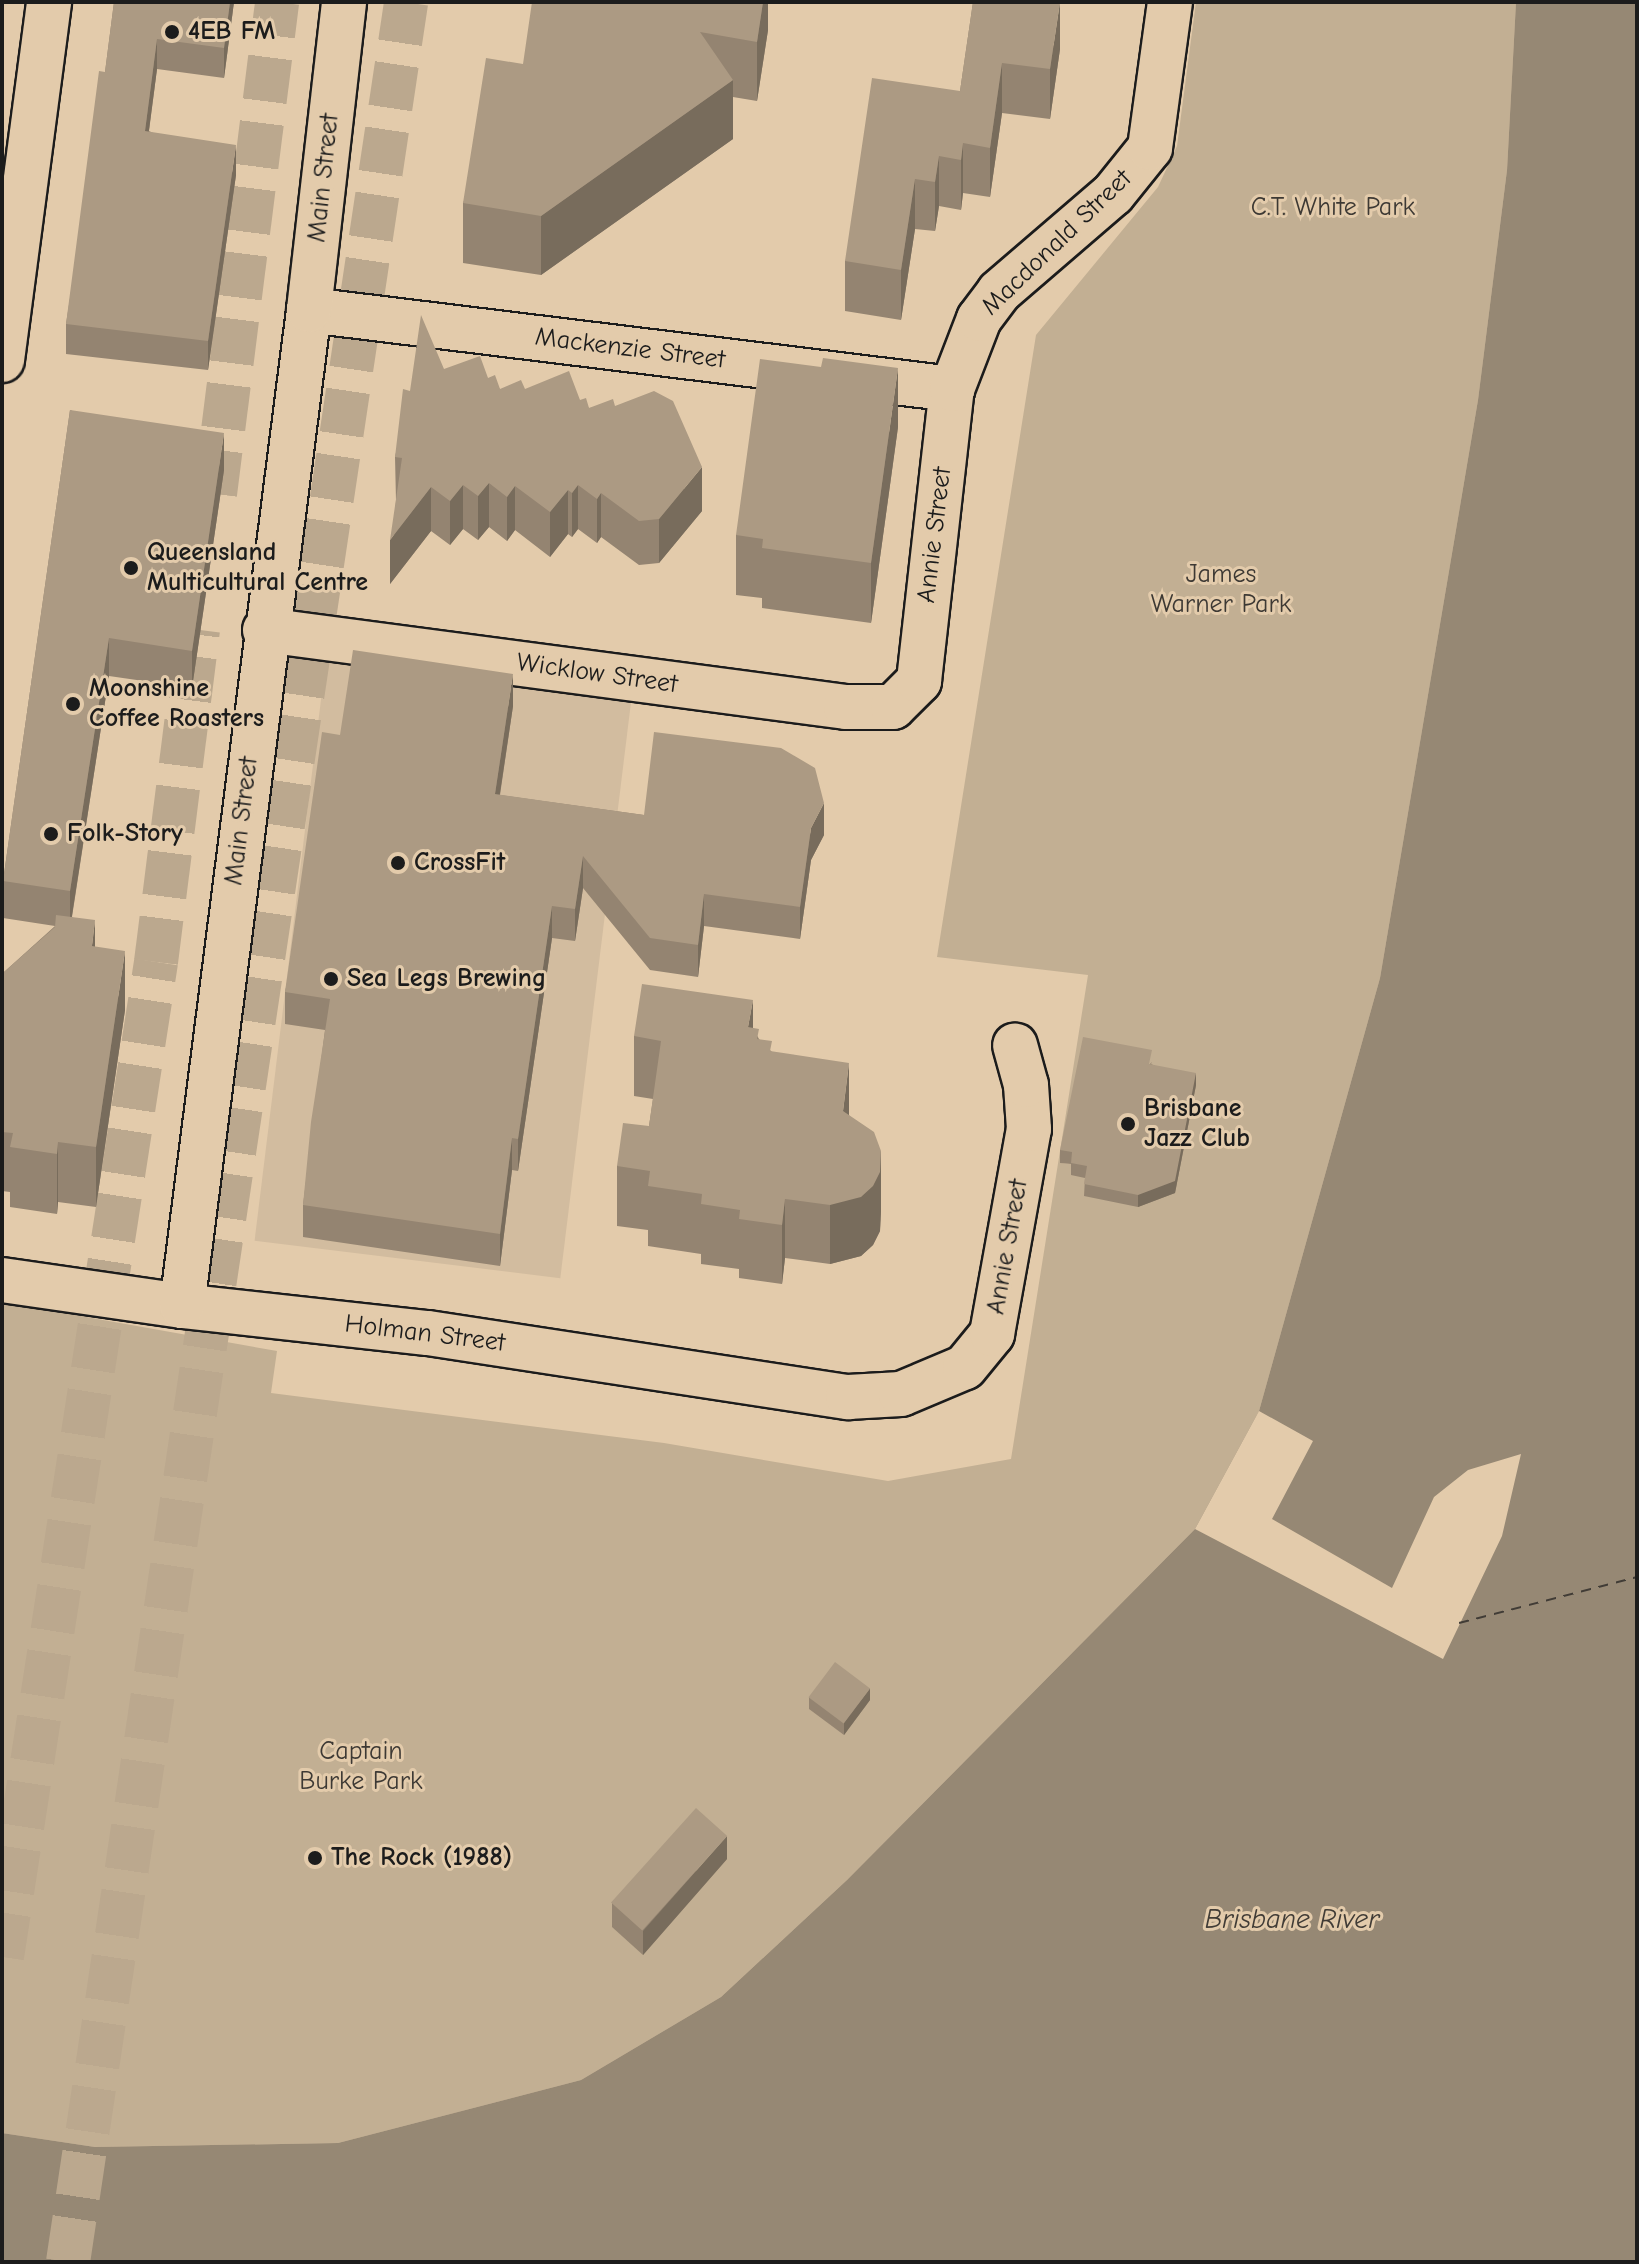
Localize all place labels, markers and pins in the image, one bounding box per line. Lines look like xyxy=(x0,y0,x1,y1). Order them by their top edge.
place label: 4EB FM xyxy=(188,16,275,48)
marker: 4EB FM xyxy=(163,23,181,41)
place label: Queensland Multicultural Centre xyxy=(147,537,368,598)
marker: Queensland Multicultural Centre xyxy=(122,559,140,577)
place label: Moonshine Coffee Roasters xyxy=(89,673,264,734)
marker: Moonshine Coffee Roasters xyxy=(64,695,82,713)
place label: Folk-Story xyxy=(67,818,183,850)
marker: Folk-Story xyxy=(42,825,60,843)
place label: CrossFit xyxy=(414,847,505,879)
marker: CrossFit xyxy=(389,854,407,872)
place label: Sea Legs Brewing xyxy=(347,963,546,995)
marker: Sea Legs Brewing xyxy=(322,970,340,988)
place label: Brisbane Jazz Club xyxy=(1144,1093,1250,1154)
marker: Brisbane Jazz Club xyxy=(1119,1115,1137,1133)
place label: The Rock (1988) xyxy=(331,1842,512,1874)
marker: The Rock (1988) xyxy=(306,1849,324,1867)

